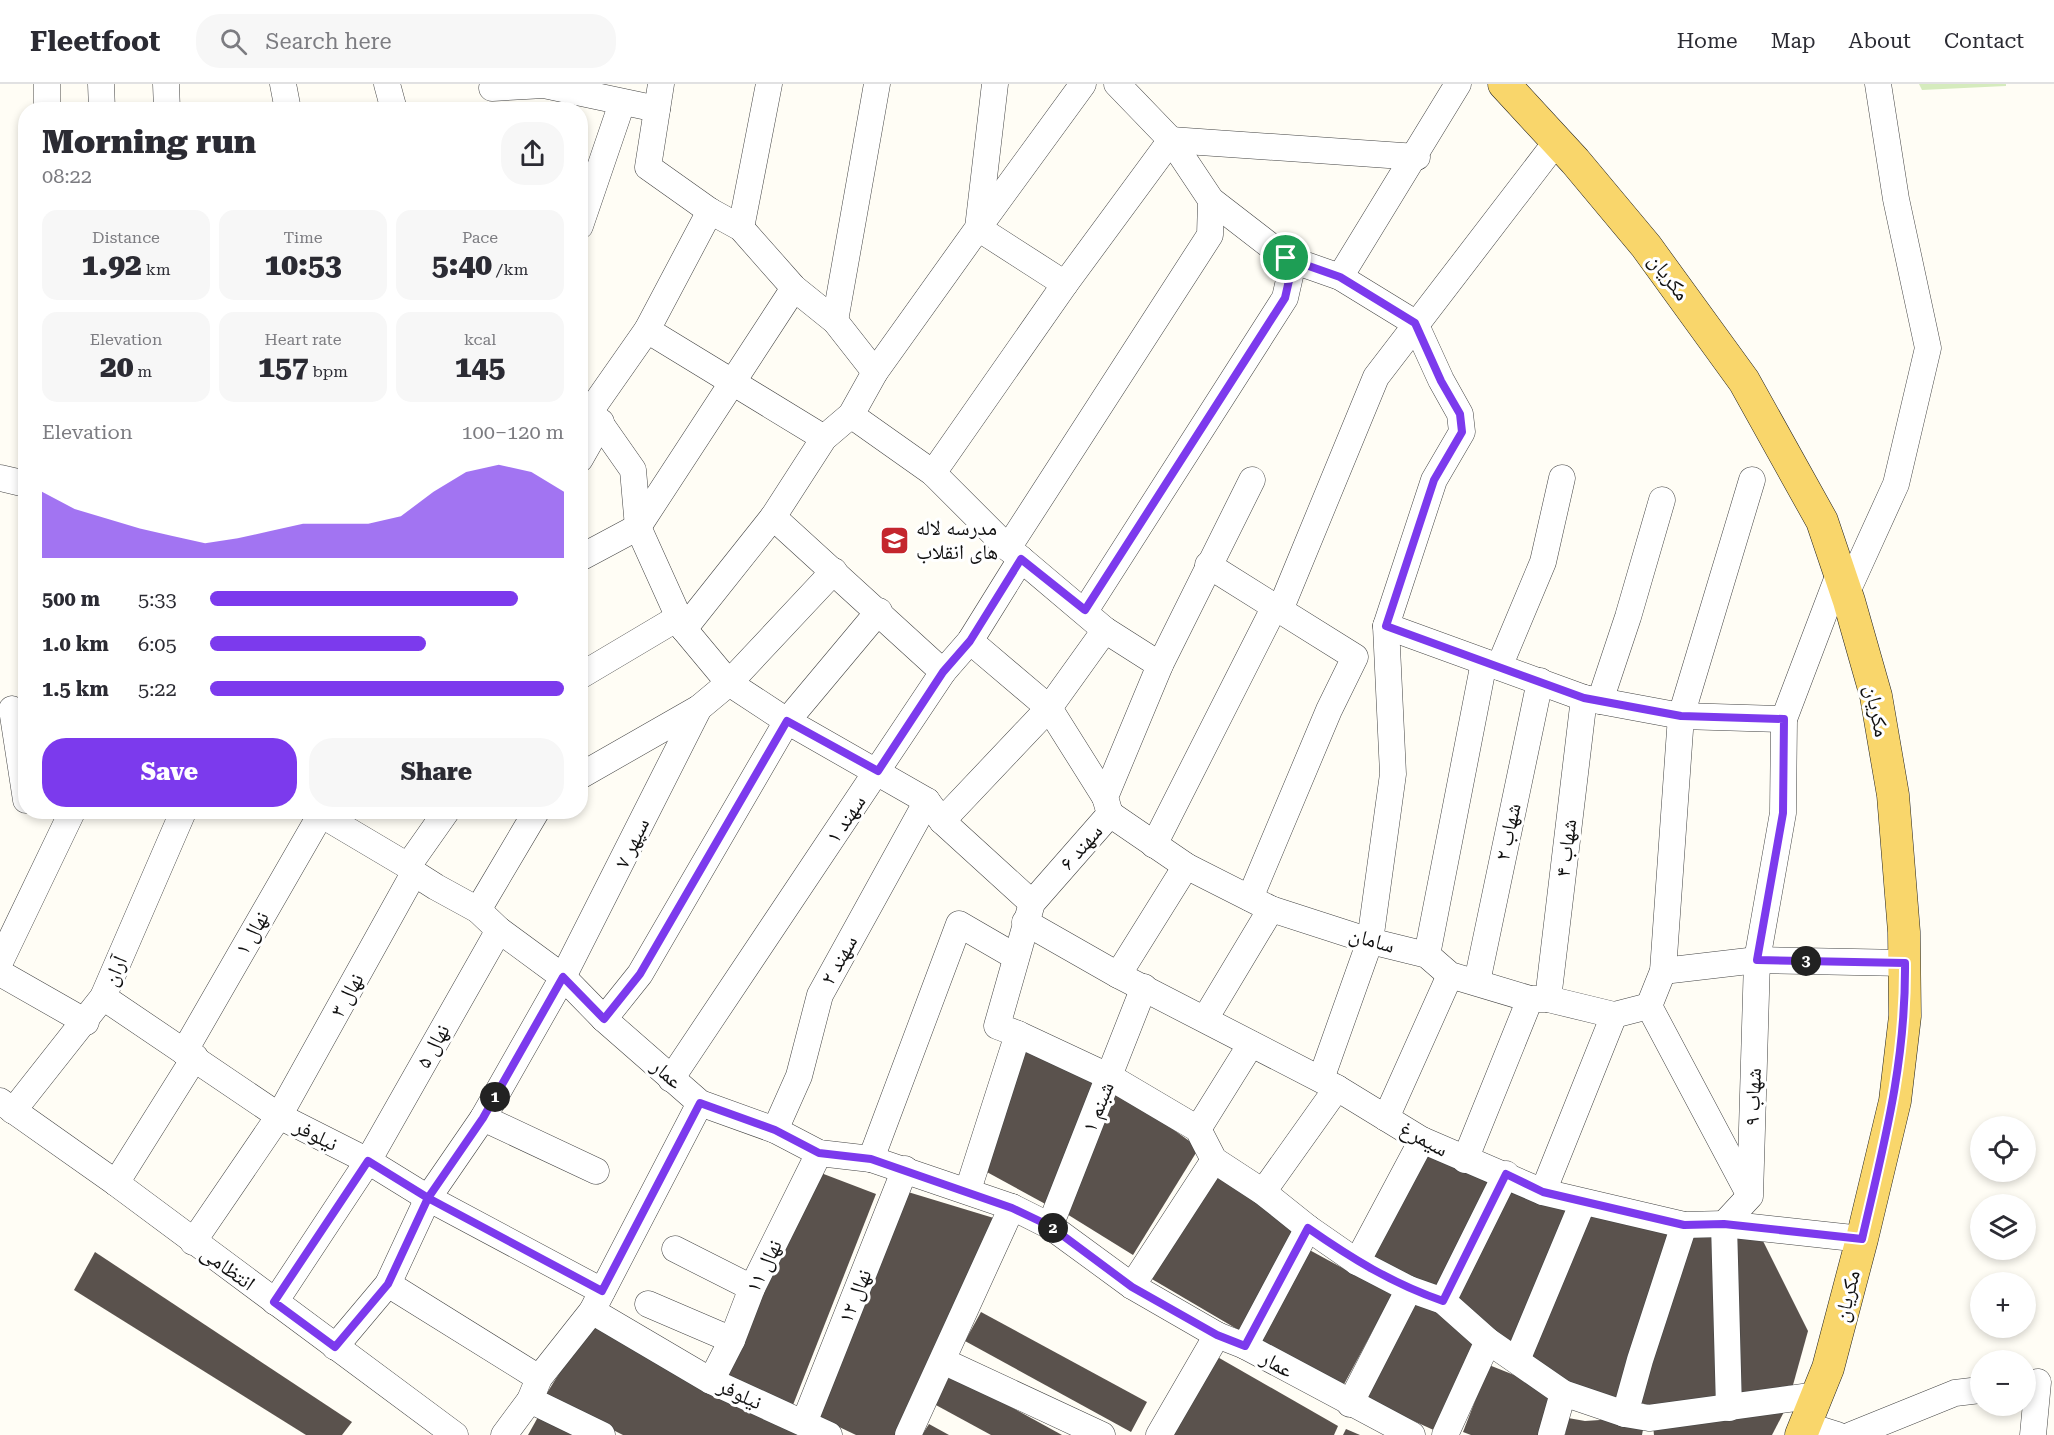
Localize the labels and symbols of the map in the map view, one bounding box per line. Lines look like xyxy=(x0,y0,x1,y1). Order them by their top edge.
pin xyxy=(1260,232,1311,283)
street label: مکریان xyxy=(1644,249,1694,305)
place label: مدرسه لاله های انقلاب xyxy=(916,516,998,564)
school or university icon: مدرسه لاله های انقلاب xyxy=(879,524,911,556)
street label: مکریان xyxy=(1860,683,1894,739)
street label: سهند ۱ xyxy=(821,790,871,848)
street label: شهاب ۲ xyxy=(1490,801,1526,863)
street label: سپهر ۷ xyxy=(610,814,654,872)
street label: شهاب ۴ xyxy=(1551,818,1581,878)
street label: سهند ۶ xyxy=(1055,819,1107,875)
street label: نهال ۱ xyxy=(230,907,274,959)
street label: سامان xyxy=(1346,922,1398,958)
street label: سهند ۲ xyxy=(816,931,862,989)
pin: 3 xyxy=(1791,946,1821,976)
street label: آران xyxy=(98,952,132,990)
street label: نهال ۳ xyxy=(325,969,369,1021)
street label: نهال ۵ xyxy=(411,1020,455,1072)
street label: عمار xyxy=(646,1054,688,1094)
street label: شهاب ۹ xyxy=(1740,1068,1766,1126)
street label: شبنم ۱ xyxy=(1077,1078,1121,1136)
pin: 1 xyxy=(480,1082,510,1112)
street label: نیلوفر xyxy=(289,1113,342,1156)
street label: سیمرغ xyxy=(1395,1116,1452,1163)
pin: 2 xyxy=(1038,1213,1068,1243)
street label: نهال ۱۱ xyxy=(741,1236,787,1296)
street label: انتظامی xyxy=(196,1240,260,1296)
street label: نهال ۱۲ xyxy=(833,1266,877,1326)
street label: مکریان xyxy=(1829,1268,1865,1324)
street label: عمار xyxy=(1256,1345,1297,1383)
street label: نیلوفر xyxy=(713,1373,766,1415)

